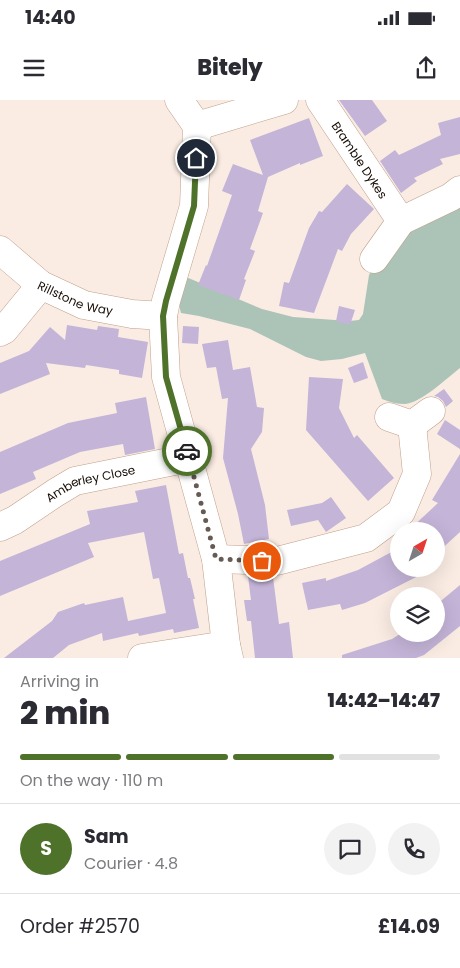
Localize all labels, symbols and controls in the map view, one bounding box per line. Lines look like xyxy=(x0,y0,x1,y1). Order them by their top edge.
text: 14:40 xyxy=(25,4,76,31)
text: Bitely xyxy=(197,52,263,83)
icon: menu xyxy=(20,54,48,82)
icon: share xyxy=(412,54,440,82)
street label: Bramble Dykes xyxy=(328,118,392,202)
pin xyxy=(175,137,217,179)
icon: home xyxy=(182,144,210,172)
street label: Rillstone Way xyxy=(35,276,115,319)
courier xyxy=(162,426,212,476)
icon: car xyxy=(173,437,201,465)
street label: Amberley Close xyxy=(42,461,137,506)
north arrow xyxy=(390,522,445,578)
map controls xyxy=(390,522,445,642)
pin xyxy=(241,540,283,582)
icon: bag xyxy=(248,547,276,575)
button: layers xyxy=(390,587,445,642)
text: Arriving in xyxy=(20,670,99,693)
text: 14:42–14:47 xyxy=(327,687,440,714)
text: 2 min xyxy=(20,690,110,735)
text: On the way · 110 m xyxy=(20,769,163,792)
text: Sam xyxy=(84,823,129,850)
button: chat xyxy=(324,823,376,875)
button: phone xyxy=(388,823,440,875)
text: S xyxy=(40,835,52,862)
text: Courier · 4.8 xyxy=(84,852,178,875)
text: Order #2570 xyxy=(20,913,140,940)
text: £14.09 xyxy=(378,913,440,940)

